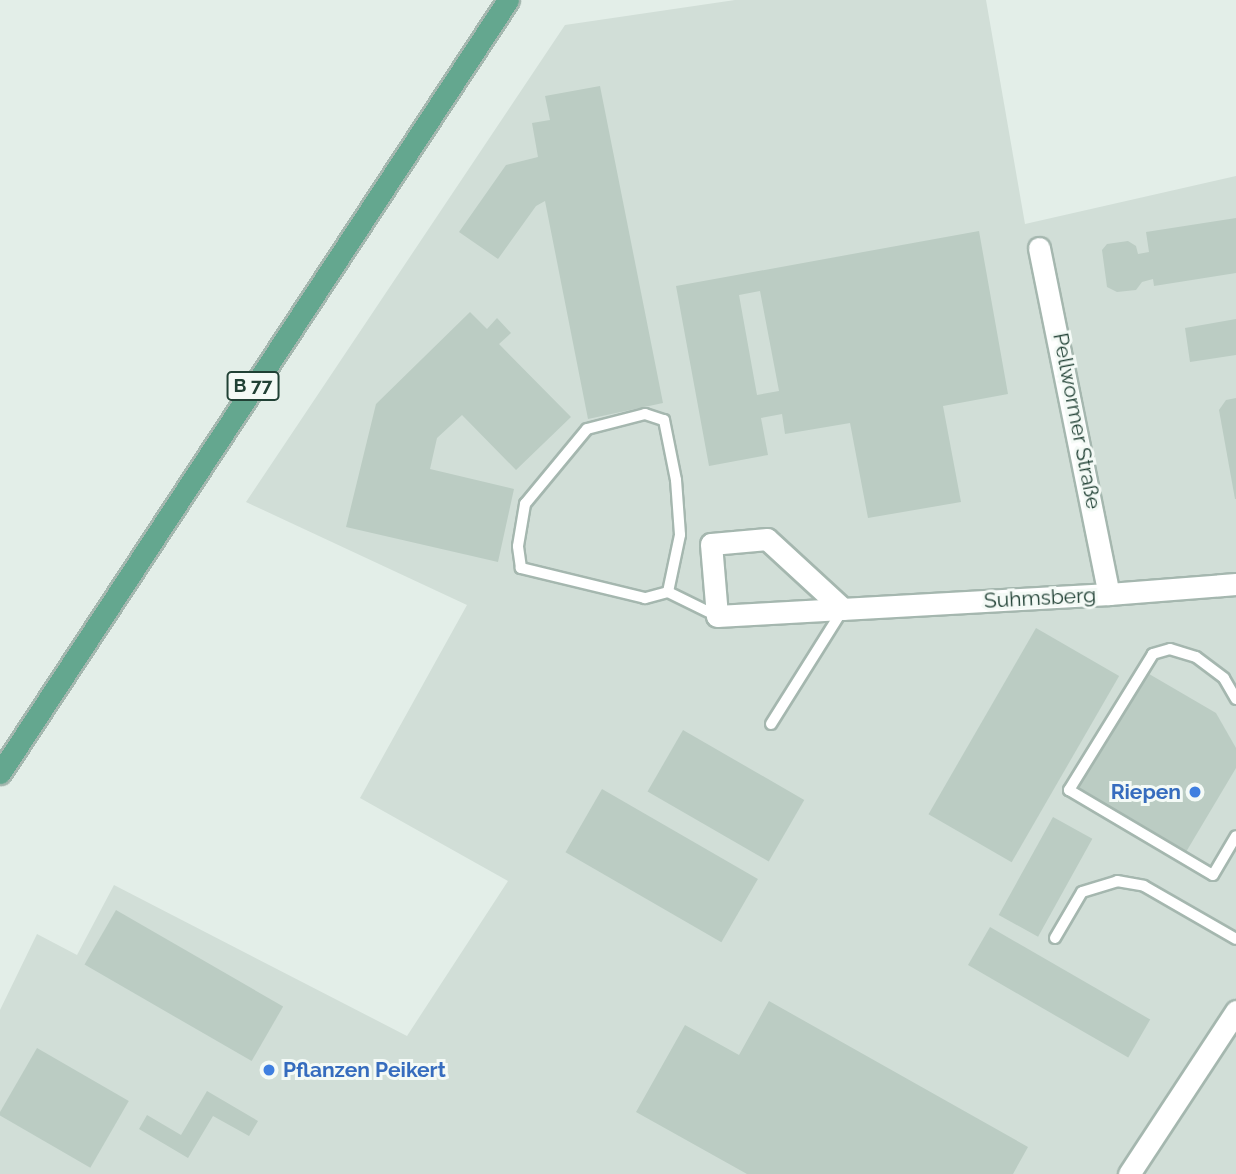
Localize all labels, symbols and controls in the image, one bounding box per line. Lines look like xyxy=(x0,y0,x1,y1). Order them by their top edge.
street label: Pellwormer Straße xyxy=(1048,331,1106,511)
road number: B 77 xyxy=(225,370,281,402)
street label: Suhmsberg xyxy=(983,582,1097,614)
place label: Riepen xyxy=(1111,779,1181,805)
marker: Riepen xyxy=(1187,784,1203,800)
place label: Pflanzen Peikert xyxy=(283,1057,446,1083)
marker: Pflanzen Peikert xyxy=(261,1062,277,1078)

